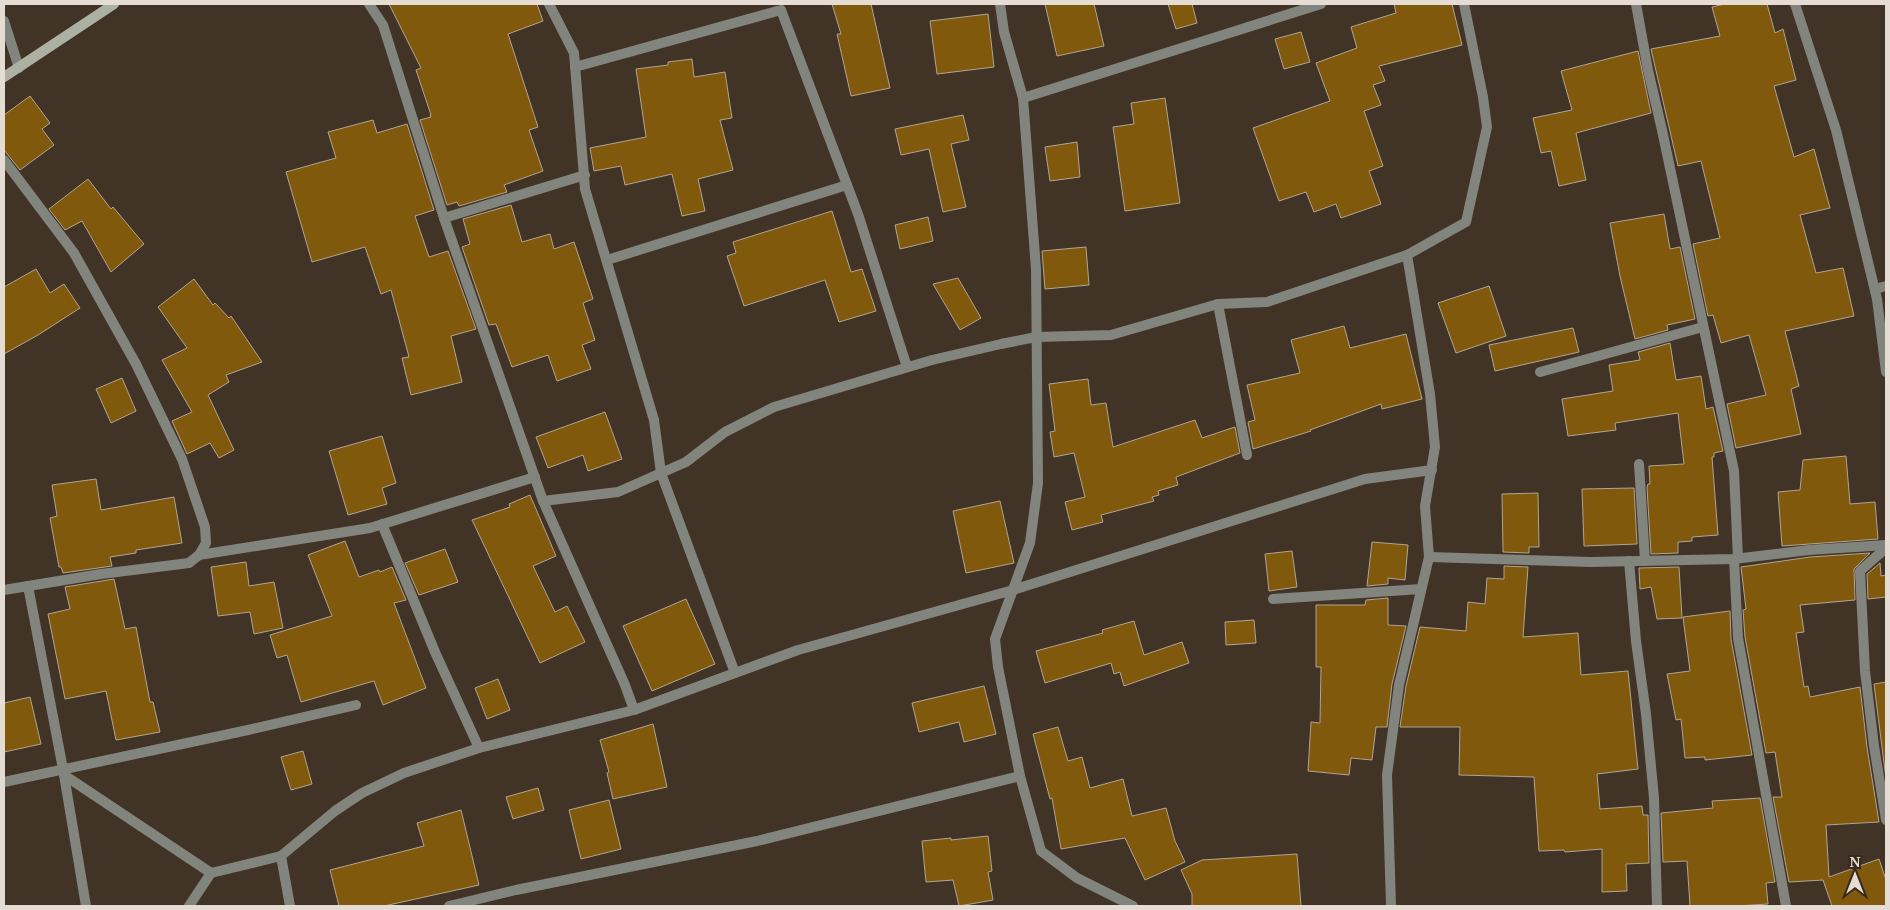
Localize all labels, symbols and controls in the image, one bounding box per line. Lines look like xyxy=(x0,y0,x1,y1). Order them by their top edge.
north arrow xyxy=(1830,850,1880,900)
text: N xyxy=(1849,852,1861,871)

